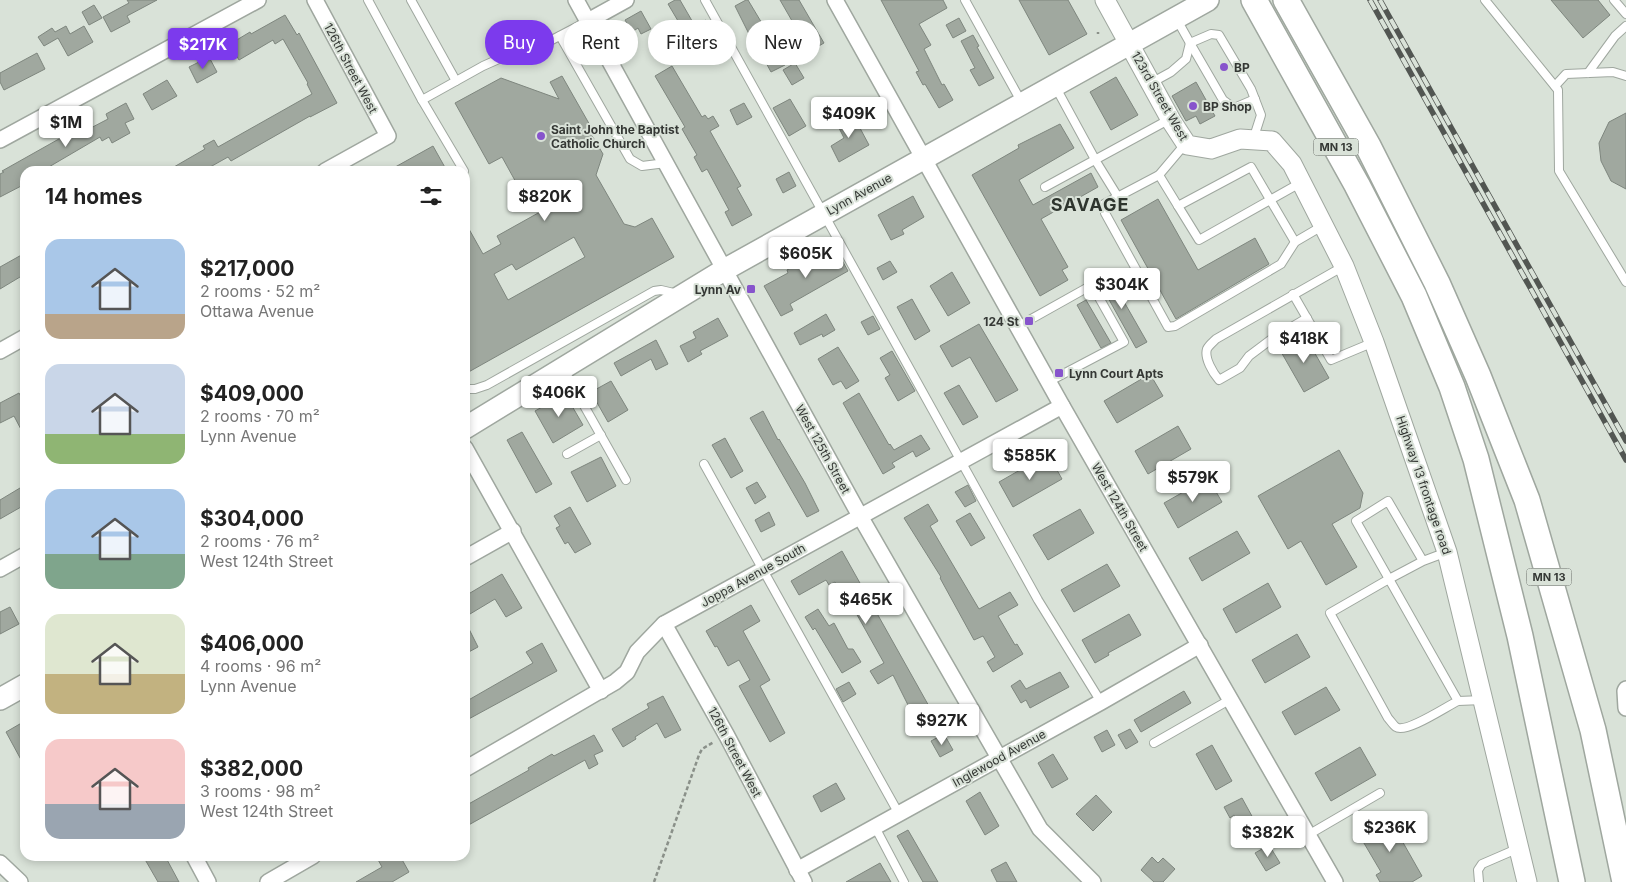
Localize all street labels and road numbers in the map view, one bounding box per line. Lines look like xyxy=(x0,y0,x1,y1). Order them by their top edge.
street label: 126th Street West xyxy=(321,20,381,116)
street label: 123rd Street West xyxy=(1128,49,1192,143)
road number: MN 13 xyxy=(1314,138,1358,156)
street label: Lynn Avenue xyxy=(824,170,894,218)
street label: West 125th Street xyxy=(792,402,854,496)
street label: Highway 13 frontage road xyxy=(1393,414,1455,556)
street label: West 124th Street xyxy=(1089,460,1151,554)
street label: Joppa Avenue South xyxy=(698,540,808,610)
road number: MN 13 xyxy=(1526,568,1572,586)
street label: 126th Street West xyxy=(705,704,765,800)
street label: Inglewood Avenue xyxy=(950,726,1048,790)

